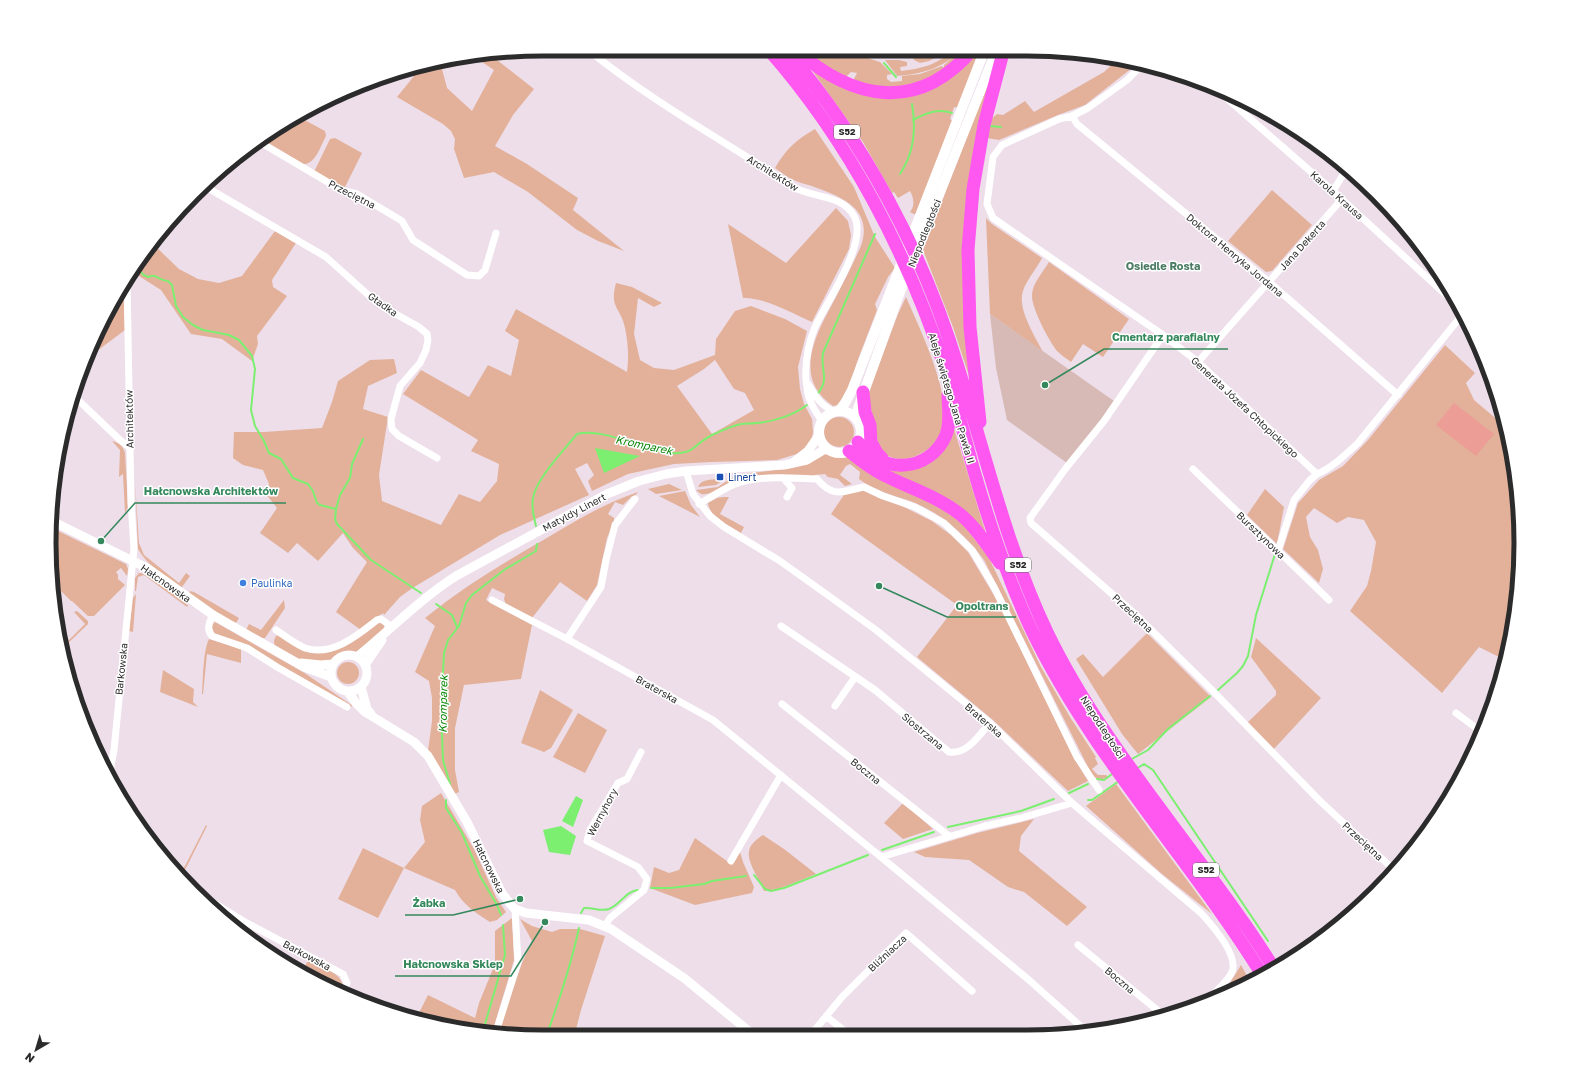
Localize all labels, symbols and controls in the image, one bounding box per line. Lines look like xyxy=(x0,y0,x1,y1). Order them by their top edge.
road number: S52 xyxy=(834,125,860,139)
street label: Architektów xyxy=(745,152,801,194)
street label: Karola Krausa xyxy=(1308,168,1366,222)
street label: Przeciętna xyxy=(326,177,378,211)
street label: Niepodległości xyxy=(905,197,943,269)
street label: Doktora Henryka Jordana xyxy=(1184,211,1286,299)
street label: Jana Dekerta xyxy=(1276,217,1328,273)
district label: Osiedle Rosta xyxy=(1126,259,1200,272)
street label: Gładka xyxy=(366,289,400,319)
callout: Cmentarz parafialny xyxy=(1104,326,1228,349)
text: Cmentarz parafialny xyxy=(1112,330,1220,343)
street label: Aleje świętego Jana Pawła II xyxy=(926,331,978,465)
street label: Generała Józefa Chłopickiego xyxy=(1189,354,1301,460)
street label: Architektów xyxy=(122,390,136,448)
water label: Kromparek xyxy=(614,432,675,458)
place label: Linert xyxy=(728,471,756,483)
marker: Linert xyxy=(715,472,725,482)
callout: Hałcnowska Architektów xyxy=(135,480,286,503)
text: Hałcnowska Architektów xyxy=(144,484,279,497)
street label: Matyldy Linert xyxy=(540,490,608,534)
street label: Bursztynowa xyxy=(1234,509,1288,561)
road number: S52 xyxy=(1005,558,1031,572)
street label: Hałcnowska xyxy=(139,561,193,605)
place label: Paulinka xyxy=(251,577,292,589)
marker: Paulinka xyxy=(238,578,248,588)
street label: Przeciętna xyxy=(1110,591,1156,635)
callout: Opoltrans xyxy=(947,594,1016,617)
text: Opoltrans xyxy=(955,599,1009,612)
street label: Barkowska xyxy=(112,642,130,696)
water label: Kromparek xyxy=(435,673,451,733)
street label: Braterska xyxy=(634,673,680,705)
street label: Niepodległości xyxy=(1078,693,1128,761)
street label: Braterska xyxy=(963,700,1005,740)
street label: Siostrzana xyxy=(900,710,946,752)
street label: Boczna xyxy=(849,755,883,787)
street label: Wernyhory xyxy=(584,786,620,838)
street label: Przeciętna xyxy=(1340,819,1386,863)
street label: Hałcnowska xyxy=(471,837,507,895)
road number: S52 xyxy=(1193,863,1219,877)
callout: Żabka xyxy=(405,892,453,915)
text: Żabka xyxy=(413,896,445,909)
street label: Bliźniacza xyxy=(865,932,909,974)
street label: Barkowska xyxy=(281,937,333,973)
callout: Hałcnowska Sklep xyxy=(395,953,511,976)
text: Hałcnowska Sklep xyxy=(403,957,503,970)
street label: Boczna xyxy=(1103,964,1137,996)
north arrow xyxy=(16,1030,56,1070)
text: N xyxy=(22,1051,37,1066)

